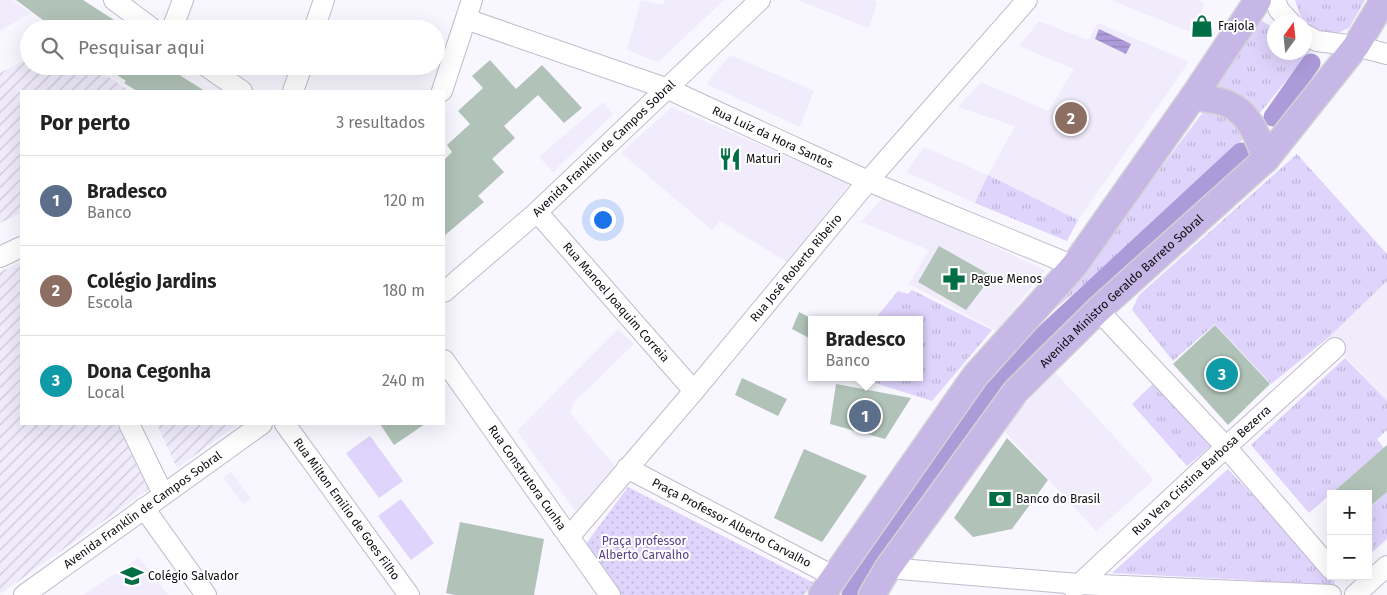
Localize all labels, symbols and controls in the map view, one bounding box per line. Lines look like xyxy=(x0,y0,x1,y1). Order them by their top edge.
shop icon: Frajola xyxy=(1189,13,1215,39)
north arrow xyxy=(1267,15,1312,60)
place label: Frajola xyxy=(1218,19,1254,33)
search box xyxy=(20,20,445,75)
icon: search xyxy=(38,34,66,62)
text: Pesquisar aqui xyxy=(78,36,205,59)
street label: Avenida Franklin de Campos Sobral xyxy=(530,77,678,219)
pin: 2 xyxy=(1055,99,1087,137)
street label: Rua Luiz da Hora Santos xyxy=(710,103,836,171)
text: Por perto xyxy=(40,110,130,136)
text: 3 resultados xyxy=(336,113,425,132)
restaurant icon: Maturi xyxy=(717,146,743,172)
place label: Maturi xyxy=(746,152,781,166)
text: Bradesco xyxy=(87,180,167,203)
text: 1 xyxy=(52,191,60,210)
text: 120 m xyxy=(383,191,425,210)
text: Banco xyxy=(87,203,131,222)
your location xyxy=(590,207,616,233)
street label: Rua José Roberto Ribeiro xyxy=(747,211,845,325)
street label: Avenida Ministro Geraldo Barreto Sobral xyxy=(1037,211,1206,371)
street label: Rua Manoel Joaquim Correia xyxy=(560,240,672,365)
pharmacy icon: Pague Menos xyxy=(941,266,967,292)
text: Colégio Jardins xyxy=(87,270,217,293)
place label: Pague Menos xyxy=(971,272,1042,286)
text: 2 xyxy=(52,281,60,300)
text: 180 m xyxy=(382,281,425,300)
text: Escola xyxy=(87,293,133,312)
popup xyxy=(808,316,923,381)
text: Bradesco xyxy=(826,328,905,351)
text: Banco xyxy=(826,351,870,370)
pin: 3 xyxy=(1206,355,1238,393)
text: Dona Cegonha xyxy=(87,360,211,383)
text: 3 xyxy=(52,371,60,390)
text: 240 m xyxy=(382,371,425,390)
text: Local xyxy=(87,383,125,402)
pin: 1 xyxy=(849,397,881,435)
street label: Rua Vera Cristina Barbosa Bezerra xyxy=(1129,403,1274,538)
street label: Rua Construtora Cunha xyxy=(485,422,569,533)
street label: Rua Milton Emilio de Goes Filho xyxy=(290,435,403,583)
street label: Avenida Franklin de Campos Sobral xyxy=(61,448,225,571)
street label: Praça Professor Alberto Carvalho xyxy=(649,475,814,570)
bank icon: Banco do Brasil xyxy=(987,486,1013,512)
map controls xyxy=(1327,490,1372,580)
button: + xyxy=(1327,490,1372,535)
place label: Banco do Brasil xyxy=(1016,492,1101,506)
park label: Praça professor Alberto Carvalho xyxy=(599,534,689,562)
button: − xyxy=(1327,535,1372,580)
school or university icon: Colégio Salvador xyxy=(119,563,145,589)
place label: Colégio Salvador xyxy=(148,569,239,583)

